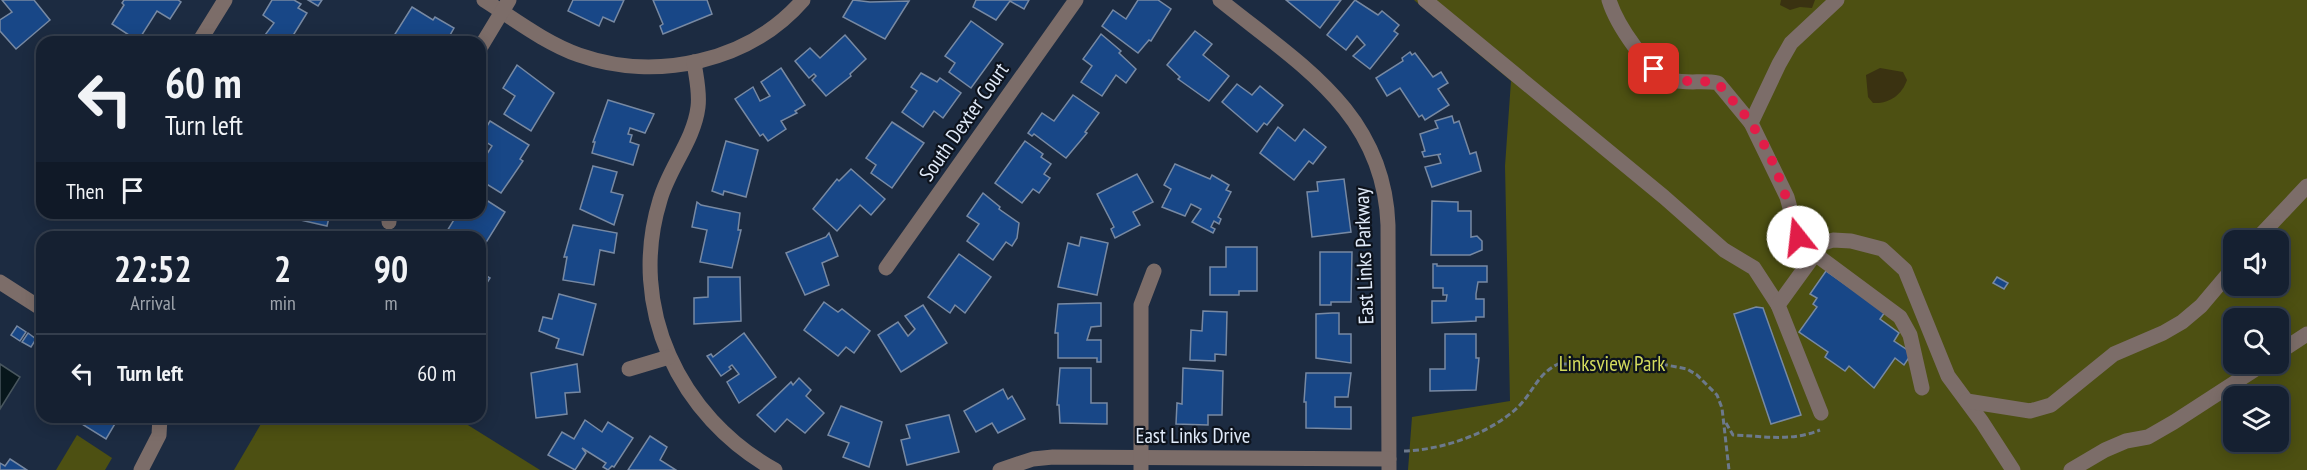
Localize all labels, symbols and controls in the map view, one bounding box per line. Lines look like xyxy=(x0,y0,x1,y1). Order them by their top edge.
pin xyxy=(1628,43,1679,94)
icon: arrive xyxy=(1637,52,1670,85)
text: 60 m xyxy=(165,55,242,110)
street label: South Dexter Court xyxy=(913,57,1014,186)
icon: left xyxy=(66,60,144,138)
text: Turn left xyxy=(165,108,243,142)
icon: arrive xyxy=(116,174,149,207)
text: Then xyxy=(66,177,104,205)
street label: East Links Parkway xyxy=(1348,187,1379,325)
position arrow xyxy=(1766,205,1830,269)
map controls xyxy=(2223,230,2289,452)
button: sound xyxy=(2223,230,2289,296)
text: 22:52 xyxy=(114,245,192,292)
text: 2 xyxy=(274,245,291,292)
text: 90 xyxy=(374,245,408,292)
text: Arrival xyxy=(130,290,175,316)
text: min xyxy=(270,290,296,316)
text: m xyxy=(384,290,397,316)
button: search xyxy=(2223,308,2289,374)
park label: Linksview Park xyxy=(1559,350,1665,377)
icon: left xyxy=(66,357,99,390)
text: Turn left xyxy=(117,359,183,387)
text: 60 m xyxy=(417,359,456,387)
button: layers xyxy=(2223,386,2289,452)
street label: East Links Drive xyxy=(1135,422,1251,449)

